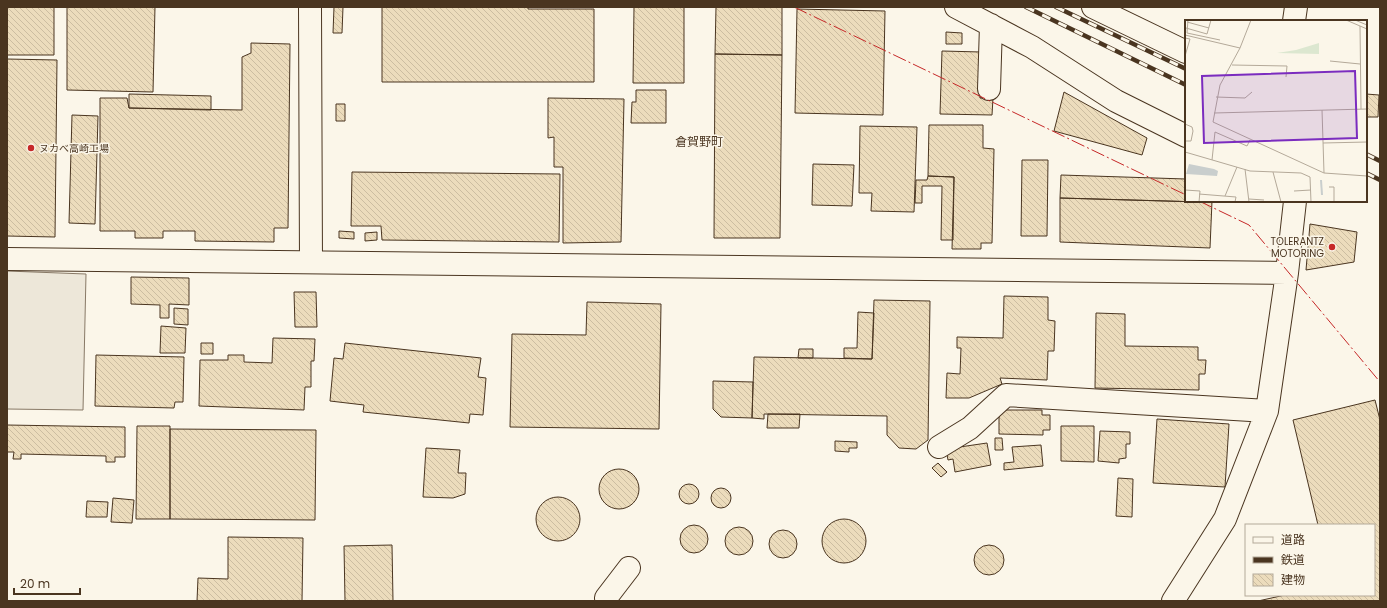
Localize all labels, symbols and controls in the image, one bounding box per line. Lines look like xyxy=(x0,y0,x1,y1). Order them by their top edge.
inset map xyxy=(1185,20,1367,202)
district label: 倉賀野町 xyxy=(675,133,723,150)
place label: ヌカべ高崎工場 xyxy=(39,141,109,156)
marker: ヌカべ高崎工場 xyxy=(26,143,36,153)
place label: TOLERANTZ MOTORING xyxy=(1271,234,1324,261)
marker: TOLERANTZ MOTORING xyxy=(1327,242,1337,252)
legend xyxy=(1245,524,1375,596)
text: 道路 xyxy=(1281,531,1305,548)
text: 鉄道 xyxy=(1281,551,1305,568)
scale bar xyxy=(14,570,80,596)
text: 建物 xyxy=(1281,571,1305,588)
text: 20 m xyxy=(20,575,50,592)

